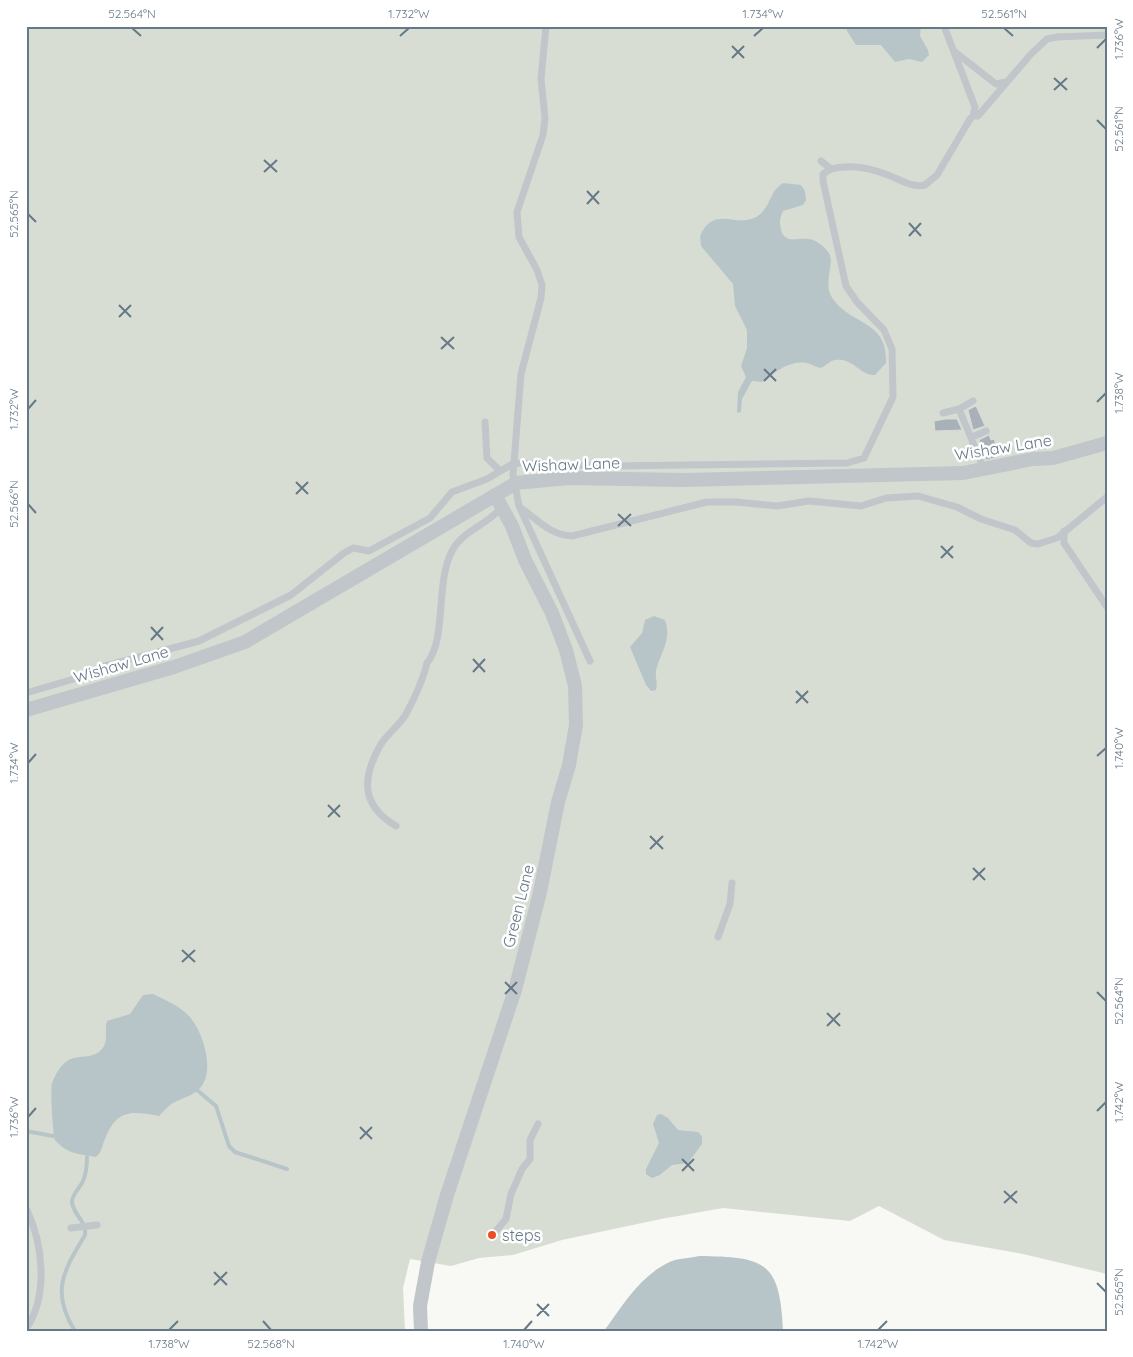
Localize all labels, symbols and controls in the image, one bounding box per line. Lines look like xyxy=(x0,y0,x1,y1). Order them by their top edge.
text: 52.564°N xyxy=(108,6,156,21)
text: 1.732°W xyxy=(388,6,430,21)
text: 1.734°W xyxy=(743,6,784,21)
text: 52.561°N xyxy=(981,6,1027,21)
text: 1.736°W xyxy=(1111,18,1126,60)
text: 52.561°N xyxy=(1111,106,1126,152)
text: 52.565°N xyxy=(6,190,21,238)
text: 1.738°W xyxy=(1111,372,1126,414)
text: 1.732°W xyxy=(6,388,21,430)
street label: Wishaw Lane xyxy=(953,429,1053,465)
street label: Wishaw Lane xyxy=(522,452,620,476)
text: 52.566°N xyxy=(6,480,21,528)
street label: Wishaw Lane xyxy=(71,641,171,687)
text: 1.740°W xyxy=(1111,727,1126,769)
text: 1.734°W xyxy=(6,742,21,783)
street label: Green Lane xyxy=(498,862,538,950)
text: 52.564°N xyxy=(1111,977,1126,1025)
text: 1.742°W xyxy=(1111,1081,1126,1122)
text: 1.736°W xyxy=(6,1096,21,1138)
place label: steps xyxy=(502,1225,541,1245)
marker: steps xyxy=(486,1229,498,1241)
text: 52.565°N xyxy=(1111,1268,1126,1316)
text: 1.738°W xyxy=(148,1336,190,1351)
text: 52.568°N xyxy=(247,1336,295,1351)
text: 1.740°W xyxy=(503,1336,545,1351)
text: 1.742°W xyxy=(858,1336,899,1351)

